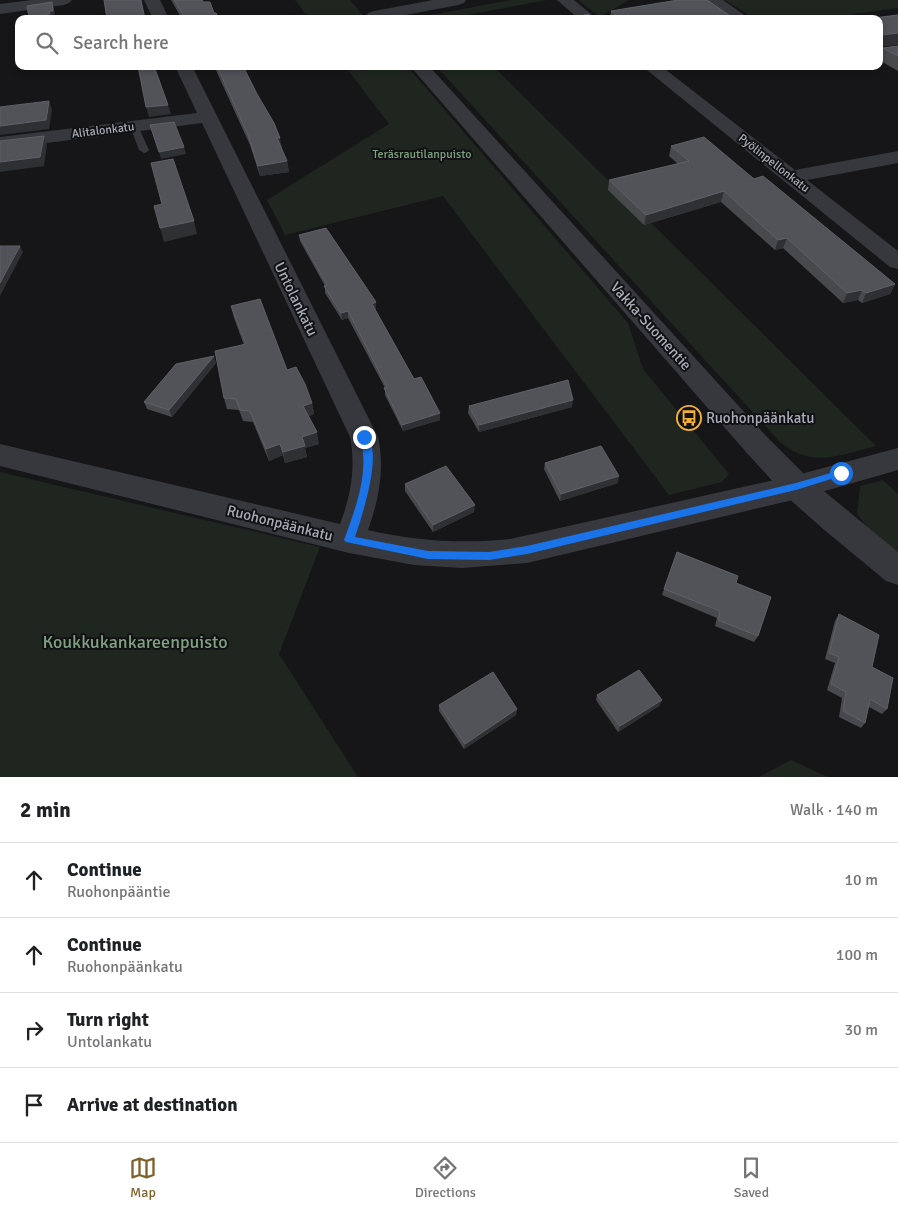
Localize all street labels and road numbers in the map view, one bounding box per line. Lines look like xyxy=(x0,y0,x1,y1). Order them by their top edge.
street label: Alitalonkatu xyxy=(71,119,135,142)
street label: Pyölinpellonkatu xyxy=(735,131,812,196)
street label: Untolankatu xyxy=(270,259,322,339)
street label: Vakka-Suomentie xyxy=(607,278,695,374)
street label: Ruohonpäänkatu xyxy=(225,501,335,545)

